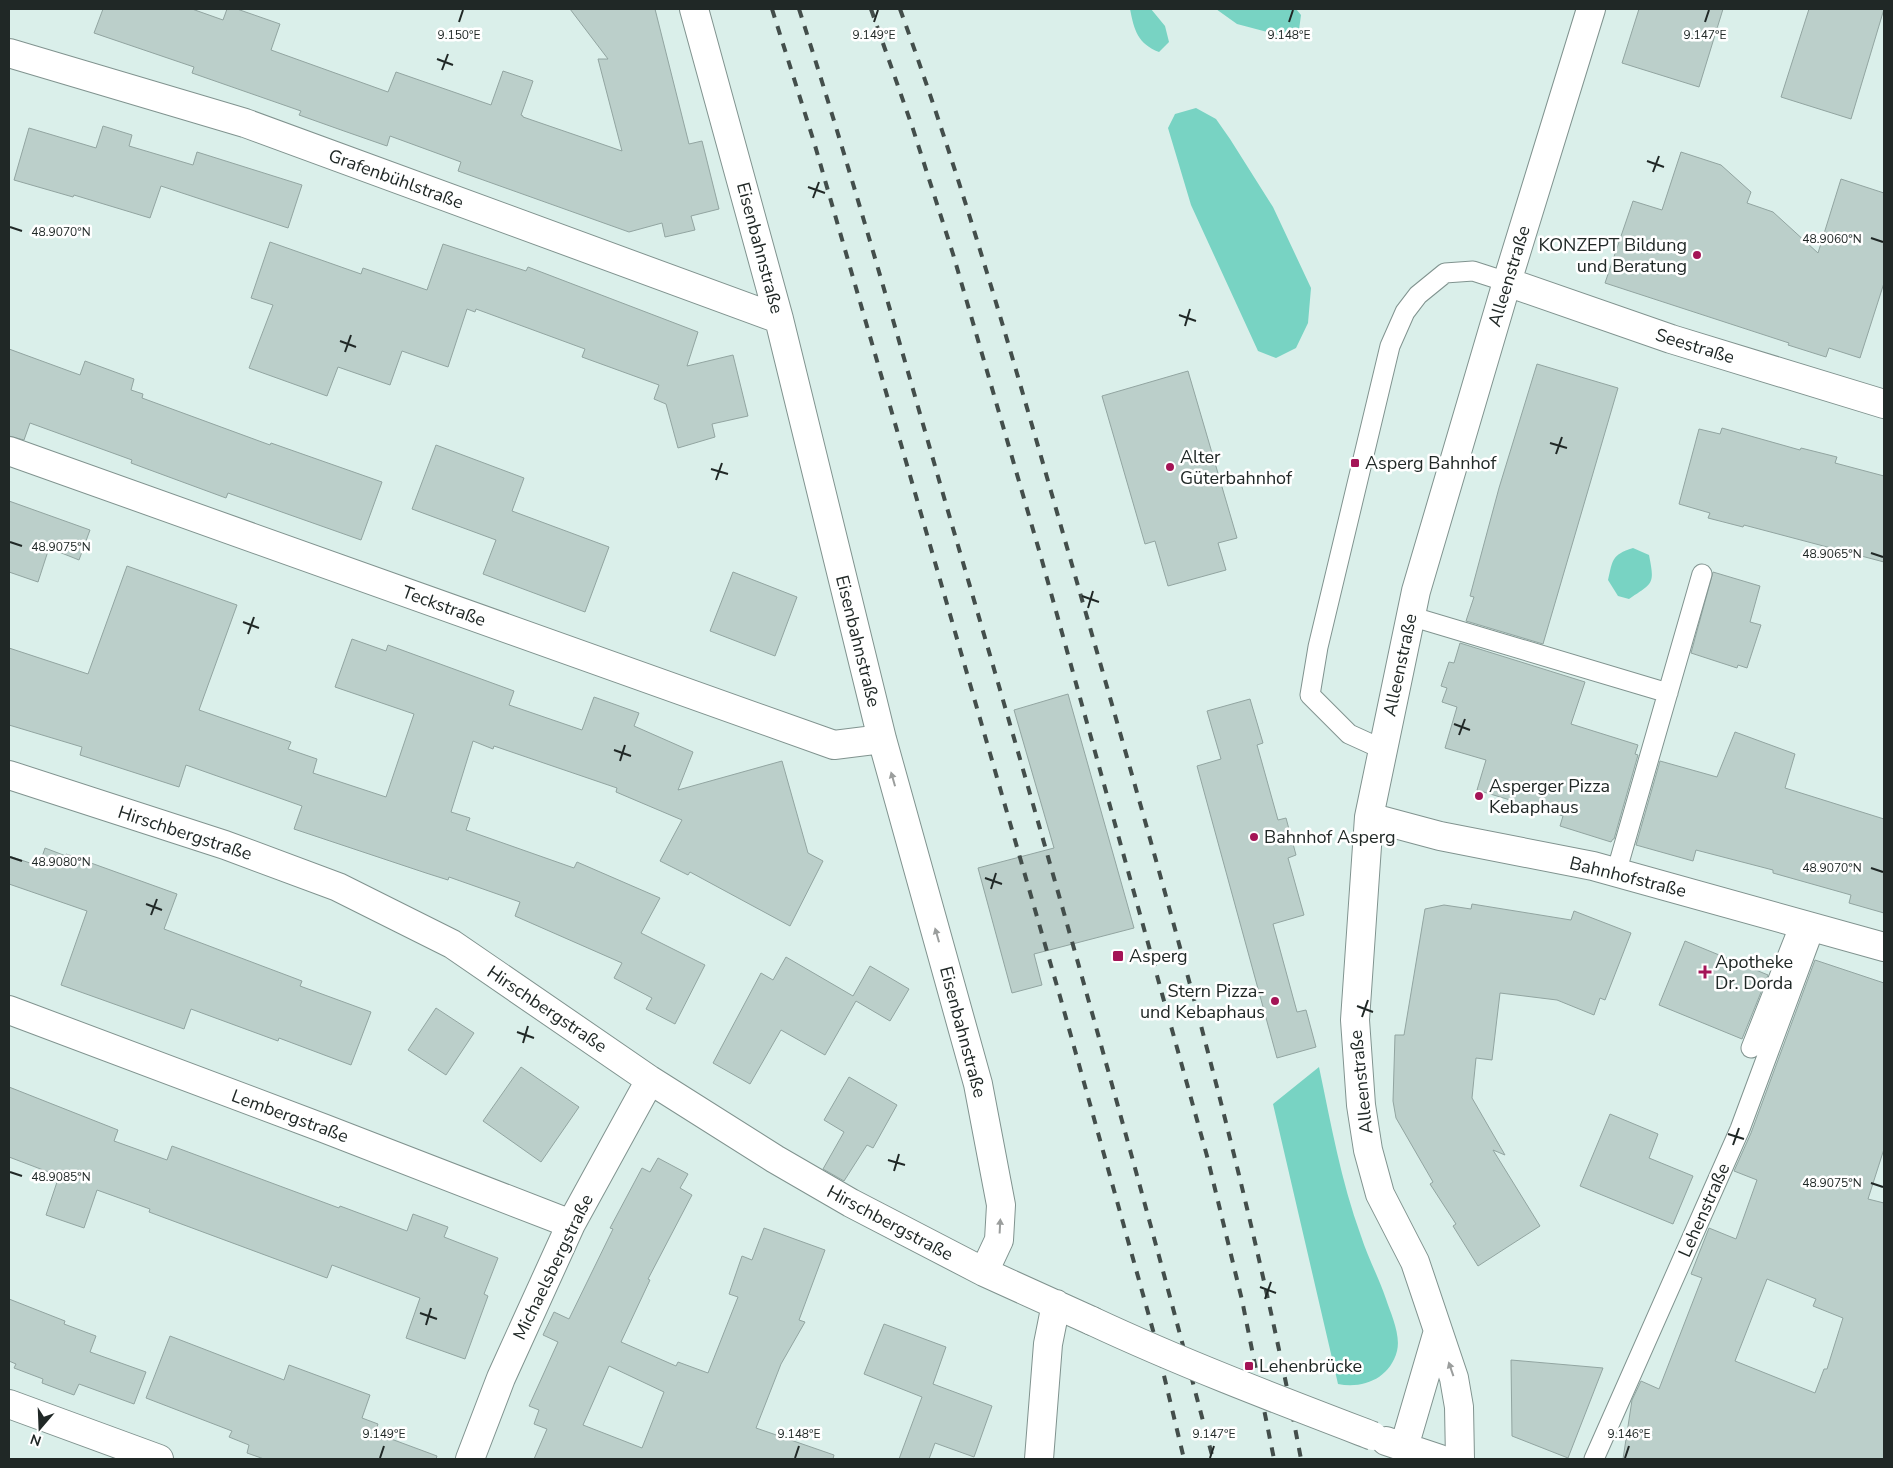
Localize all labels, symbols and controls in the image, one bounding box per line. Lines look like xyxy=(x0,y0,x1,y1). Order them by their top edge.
text: 9.150°E xyxy=(438,27,480,43)
text: 9.149°E xyxy=(853,27,895,43)
text: 9.148°E xyxy=(1268,27,1310,43)
text: 9.147°E xyxy=(1684,27,1726,43)
street label: Grafenbühlstraße xyxy=(325,143,467,215)
street label: Eisenbahnstraße xyxy=(731,180,789,316)
street label: Alleenstraße xyxy=(1482,223,1536,329)
text: 48.9070°N xyxy=(31,224,91,240)
text: 48.9060°N xyxy=(1802,231,1862,247)
place label: KONZEPT Bildung und Beratung xyxy=(1539,233,1687,278)
marker: KONZEPT Bildung und Beratung xyxy=(1691,249,1703,261)
street label: Seestraße xyxy=(1652,323,1738,369)
place label: Alter Güterbahnhof xyxy=(1180,445,1293,490)
place label: Asperg Bahnhof xyxy=(1365,451,1498,475)
marker: Asperg Bahnhof xyxy=(1349,457,1361,469)
marker: Alter Güterbahnhof xyxy=(1164,461,1176,473)
text: 48.9075°N xyxy=(31,539,91,555)
text: 48.9065°N xyxy=(1802,546,1862,562)
street label: Eisenbahnstraße xyxy=(830,573,886,709)
street label: Teckstraße xyxy=(399,580,489,632)
street label: Alleenstraße xyxy=(1377,611,1423,719)
one-way arrow xyxy=(889,771,897,786)
place label: Asperger Pizza Kebaphaus xyxy=(1489,774,1610,819)
marker: Asperger Pizza Kebaphaus xyxy=(1473,790,1485,802)
street label: Hirschbergstraße xyxy=(115,800,255,866)
place label: Bahnhof Asperg xyxy=(1264,825,1396,849)
marker: Bahnhof Asperg xyxy=(1248,831,1260,843)
street label: Bahnhofstraße xyxy=(1567,851,1689,903)
text: 48.9080°N xyxy=(31,854,91,870)
text: 48.9070°N xyxy=(1802,860,1862,876)
one-way arrow xyxy=(933,928,941,943)
place label: Asperg xyxy=(1129,944,1188,968)
marker: Asperg xyxy=(1111,949,1125,963)
place label: Apotheke Dr. Dorda xyxy=(1715,950,1793,995)
street label: Hirschbergstraße xyxy=(482,960,612,1058)
street label: Eisenbahnstraße xyxy=(934,964,992,1100)
marker: Apotheke Dr. Dorda xyxy=(1699,966,1711,978)
place label: Stern Pizza- und Kebaphaus xyxy=(1140,979,1265,1024)
marker: Stern Pizza- und Kebaphaus xyxy=(1269,995,1281,1007)
street label: Alleenstraße xyxy=(1344,1029,1378,1135)
street label: Lembergstraße xyxy=(228,1084,352,1148)
street label: Lehenstraße xyxy=(1673,1159,1735,1261)
text: 48.9085°N xyxy=(31,1169,91,1185)
text: 48.9075°N xyxy=(1802,1175,1862,1191)
street label: Hirschbergstraße xyxy=(823,1180,957,1266)
street label: Michaelsbergstraße xyxy=(507,1190,599,1344)
one-way arrow xyxy=(996,1218,1004,1234)
place label: Lehenbrücke xyxy=(1259,1354,1362,1378)
marker: Lehenbrücke xyxy=(1243,1360,1255,1372)
one-way arrow xyxy=(1447,1361,1454,1376)
north arrow xyxy=(15,1403,65,1453)
text: 9.149°E xyxy=(363,1426,405,1442)
text: 9.148°E xyxy=(778,1426,820,1442)
text: 9.147°E xyxy=(1193,1426,1235,1442)
text: 9.146°E xyxy=(1608,1426,1650,1442)
text: N xyxy=(28,1429,44,1451)

